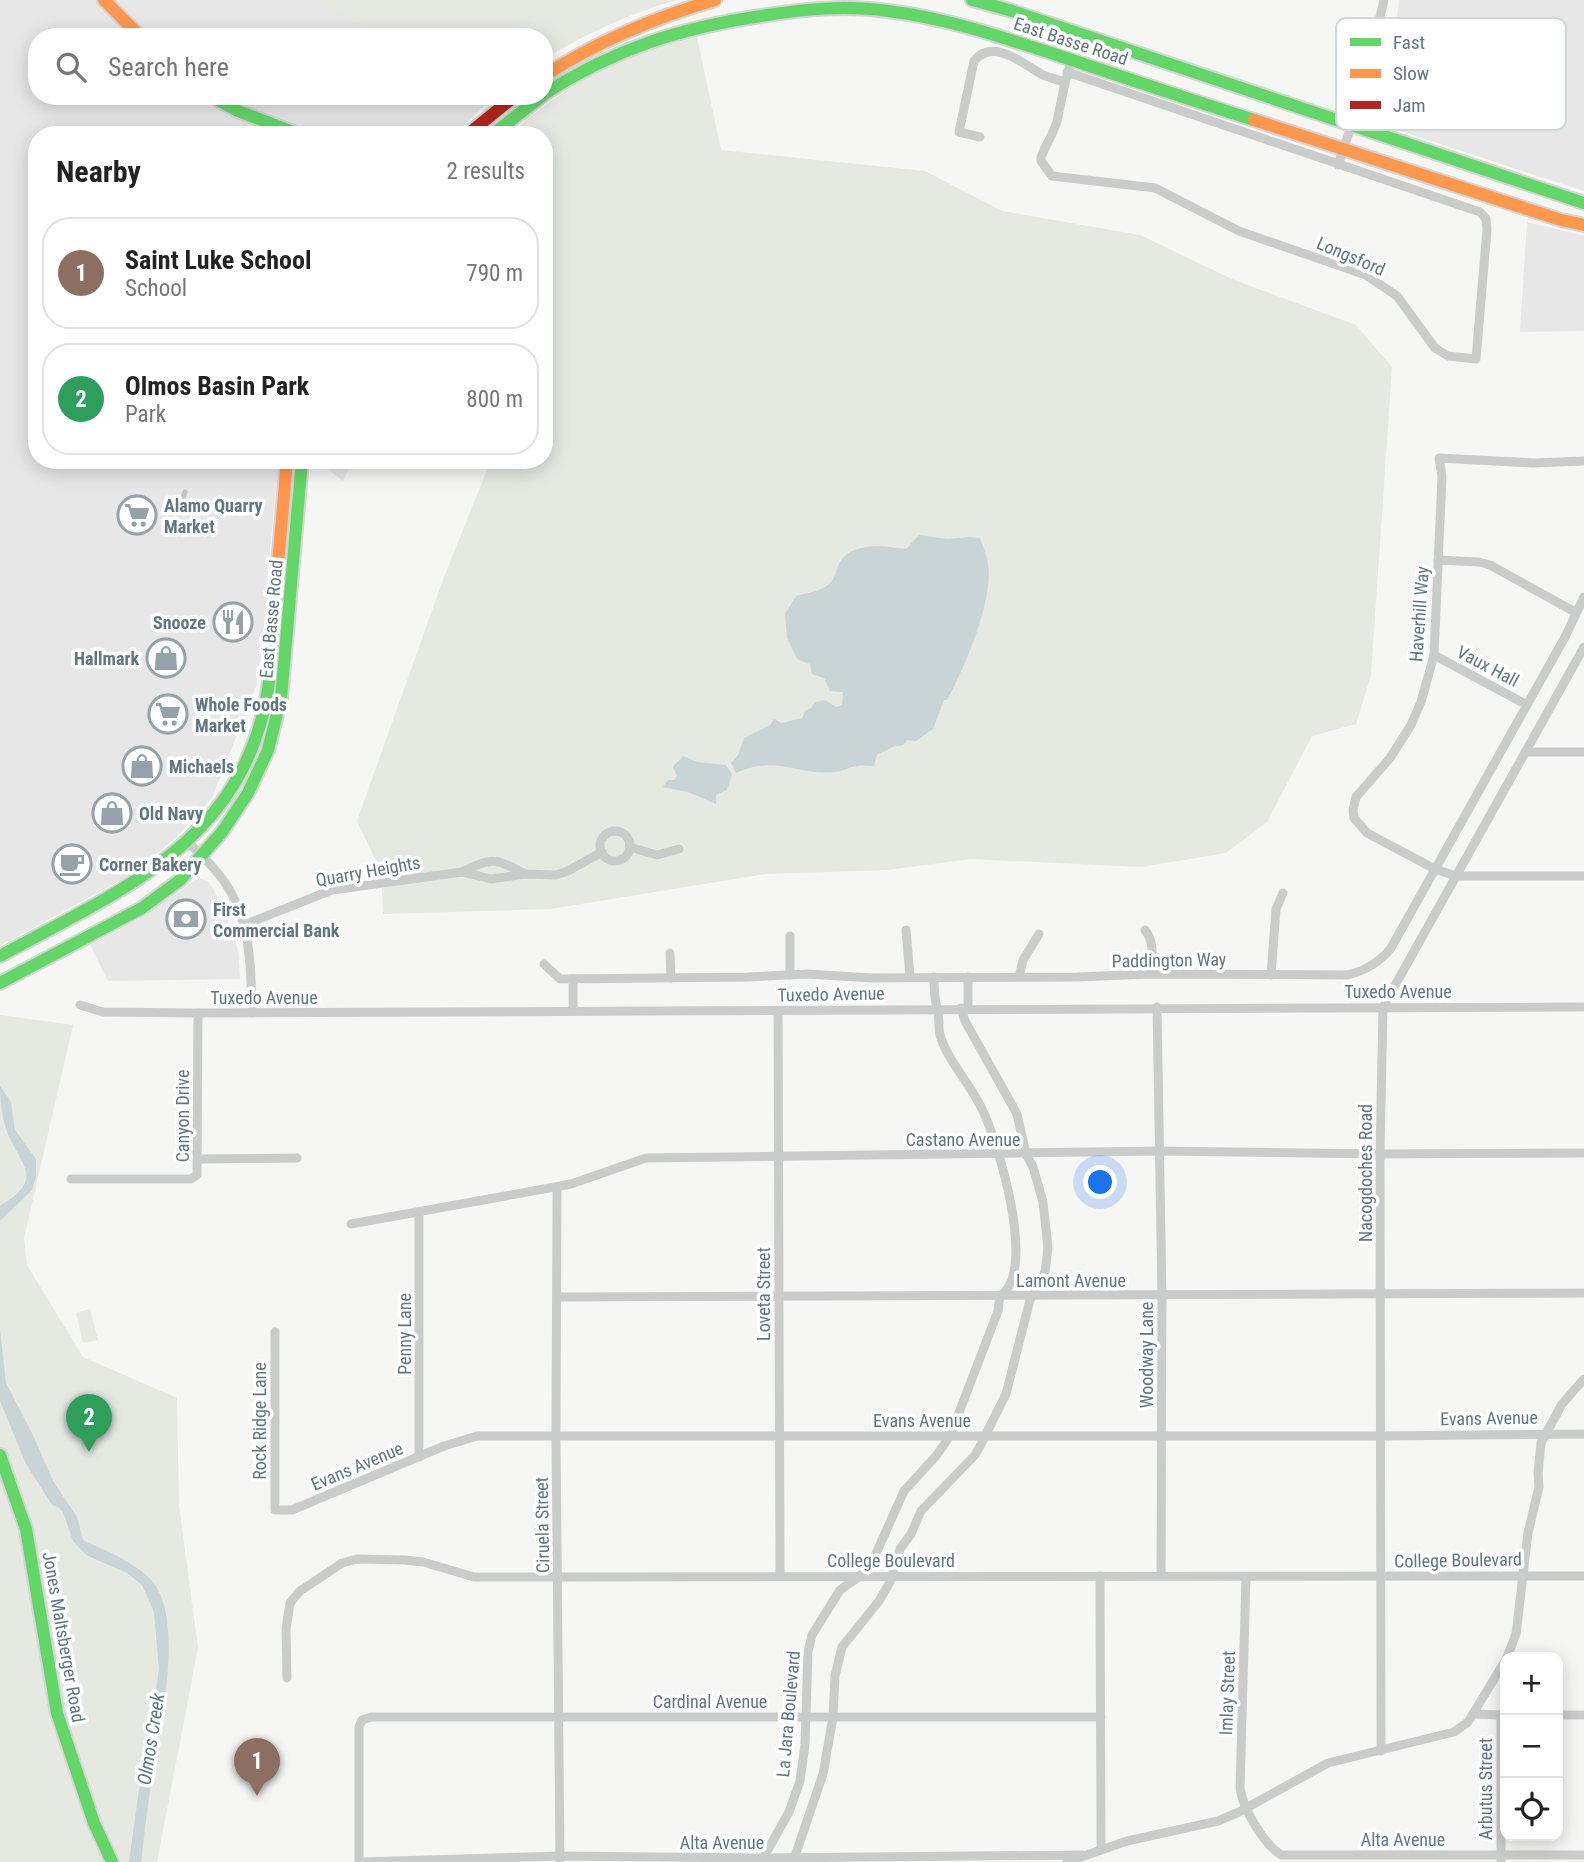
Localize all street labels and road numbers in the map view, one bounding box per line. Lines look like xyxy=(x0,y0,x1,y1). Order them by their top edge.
street label: East Basse Road xyxy=(1011,13,1131,69)
street label: Longsford xyxy=(1314,232,1388,280)
street label: East Basse Road xyxy=(255,559,287,679)
street label: Haverhill Way xyxy=(1405,565,1433,663)
street label: Vaux Hall xyxy=(1453,641,1523,691)
street label: Quarry Heights xyxy=(314,851,422,891)
street label: Paddington Way xyxy=(1112,948,1227,971)
street label: Tuxedo Avenue xyxy=(1344,981,1452,1002)
street label: Tuxedo Avenue xyxy=(777,983,885,1005)
street label: Tuxedo Avenue xyxy=(210,987,318,1008)
street label: Canyon Drive xyxy=(172,1070,193,1162)
street label: Nacogdoches Road xyxy=(1355,1104,1376,1242)
street label: Castano Avenue xyxy=(906,1129,1020,1150)
street label: Loveta Street xyxy=(753,1247,774,1341)
street label: Lamont Avenue xyxy=(1016,1270,1126,1291)
street label: Penny Lane xyxy=(394,1293,415,1375)
street label: Woodway Lane xyxy=(1136,1302,1157,1408)
street label: Rock Ridge Lane xyxy=(249,1362,270,1480)
street label: Evans Avenue xyxy=(1440,1407,1538,1429)
street label: Evans Avenue xyxy=(873,1410,971,1431)
street label: Evans Avenue xyxy=(308,1437,406,1495)
street label: Ciruela Street xyxy=(531,1477,553,1573)
street label: College Boulevard xyxy=(1394,1548,1522,1572)
street label: Jones Maltsberger Road xyxy=(39,1550,89,1724)
street label: College Boulevard xyxy=(827,1550,955,1571)
street label: La Jara Boulevard xyxy=(772,1650,804,1778)
street label: Imlay Street xyxy=(1215,1650,1239,1736)
street label: Cardinal Avenue xyxy=(653,1691,767,1712)
street label: Arbutus Street xyxy=(1475,1738,1496,1840)
street label: Alta Avenue xyxy=(1361,1829,1445,1850)
street label: Alta Avenue xyxy=(680,1832,764,1853)

